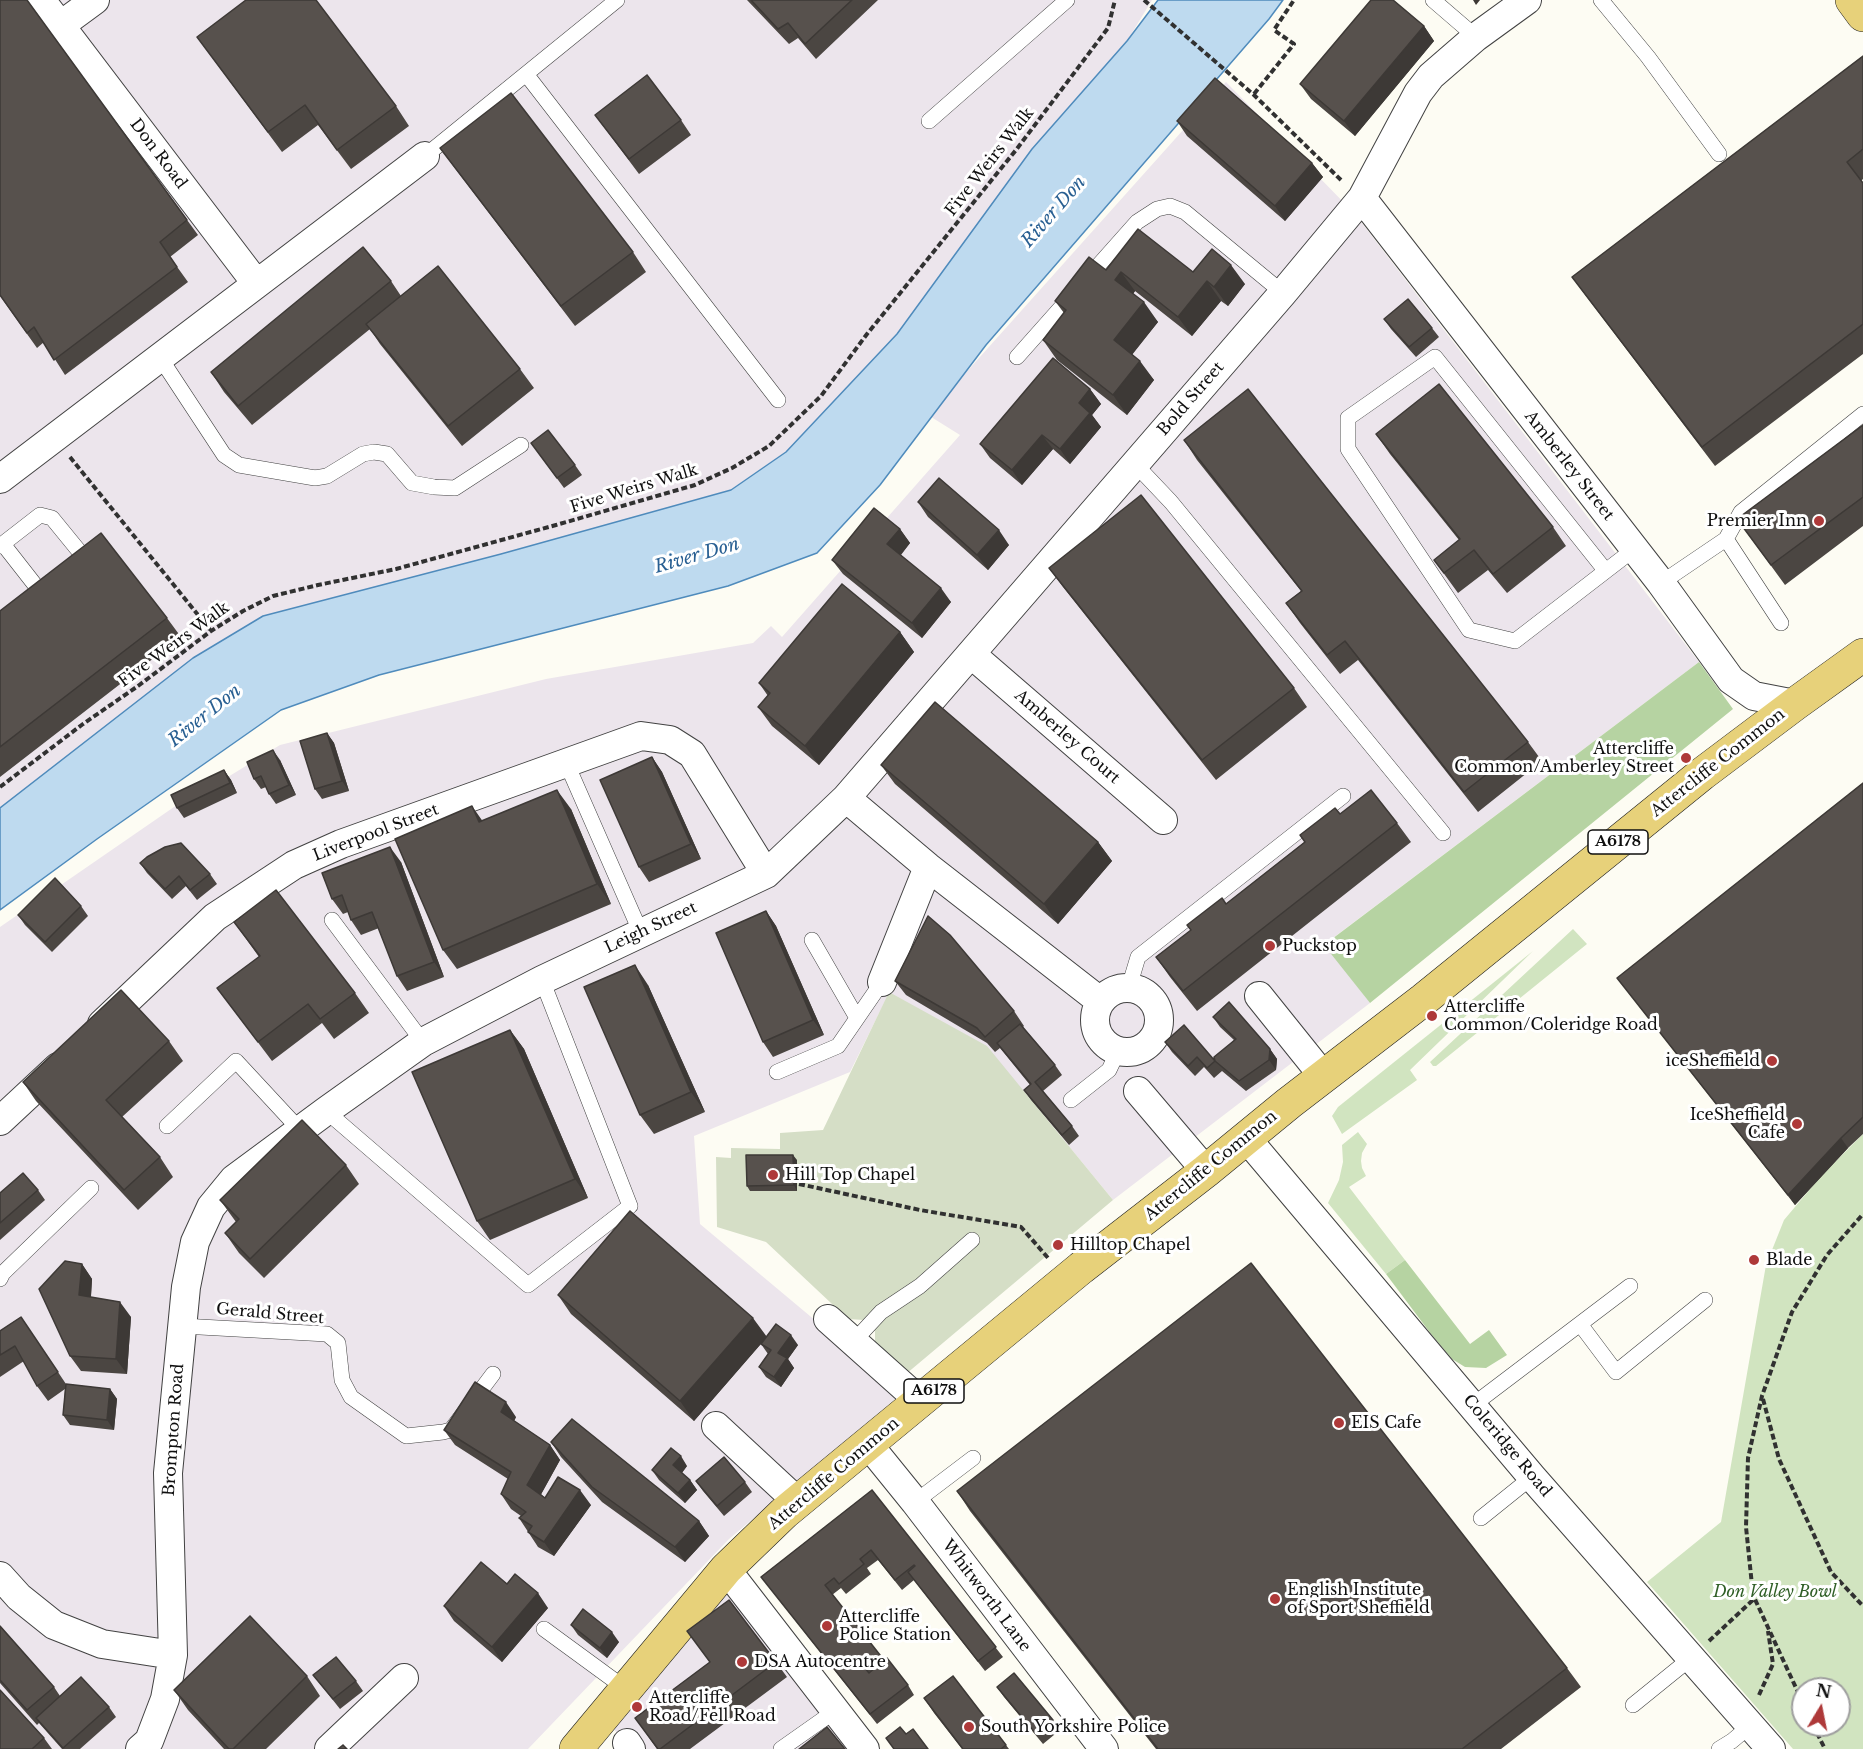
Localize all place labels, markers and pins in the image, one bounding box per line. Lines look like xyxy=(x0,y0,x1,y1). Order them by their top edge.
place label: Premier Inn xyxy=(1707,511,1807,531)
marker: Premier Inn xyxy=(1812,514,1826,528)
place label: Attercliffe Common/Amberley Street xyxy=(1454,739,1674,777)
marker: Attercliffe Common/Amberley Street xyxy=(1679,751,1693,765)
place label: Puckstop xyxy=(1282,936,1357,956)
marker: Puckstop xyxy=(1263,939,1277,953)
place label: Attercliffe Common/Coleridge Road xyxy=(1444,997,1658,1035)
marker: Attercliffe Common/Coleridge Road xyxy=(1425,1009,1439,1023)
place label: iceSheffield xyxy=(1666,1051,1760,1071)
marker: iceSheffield xyxy=(1765,1054,1779,1068)
place label: IceSheffield Cafe xyxy=(1690,1105,1785,1143)
marker: IceSheffield Cafe xyxy=(1790,1117,1804,1131)
place label: Hill Top Chapel xyxy=(785,1165,915,1185)
marker: Hill Top Chapel xyxy=(766,1168,780,1182)
place label: Hilltop Chapel xyxy=(1070,1235,1191,1255)
marker: Hilltop Chapel xyxy=(1051,1238,1065,1252)
place label: Blade xyxy=(1766,1250,1812,1270)
marker: Blade xyxy=(1747,1253,1761,1267)
place label: EIS Cafe xyxy=(1351,1413,1421,1433)
marker: EIS Cafe xyxy=(1332,1416,1346,1430)
place label: English Institute of Sport Sheffield xyxy=(1287,1580,1430,1618)
marker: English Institute of Sport Sheffield xyxy=(1268,1592,1282,1606)
place label: Attercliffe Police Station xyxy=(839,1607,951,1645)
marker: Attercliffe Police Station xyxy=(820,1619,834,1633)
place label: DSA Autocentre xyxy=(754,1652,886,1672)
marker: DSA Autocentre xyxy=(735,1655,749,1669)
place label: Attercliffe Road/Fell Road xyxy=(649,1688,776,1726)
marker: Attercliffe Road/Fell Road xyxy=(630,1700,644,1714)
place label: South Yorkshire Police xyxy=(981,1717,1167,1737)
marker: South Yorkshire Police xyxy=(962,1720,976,1734)

